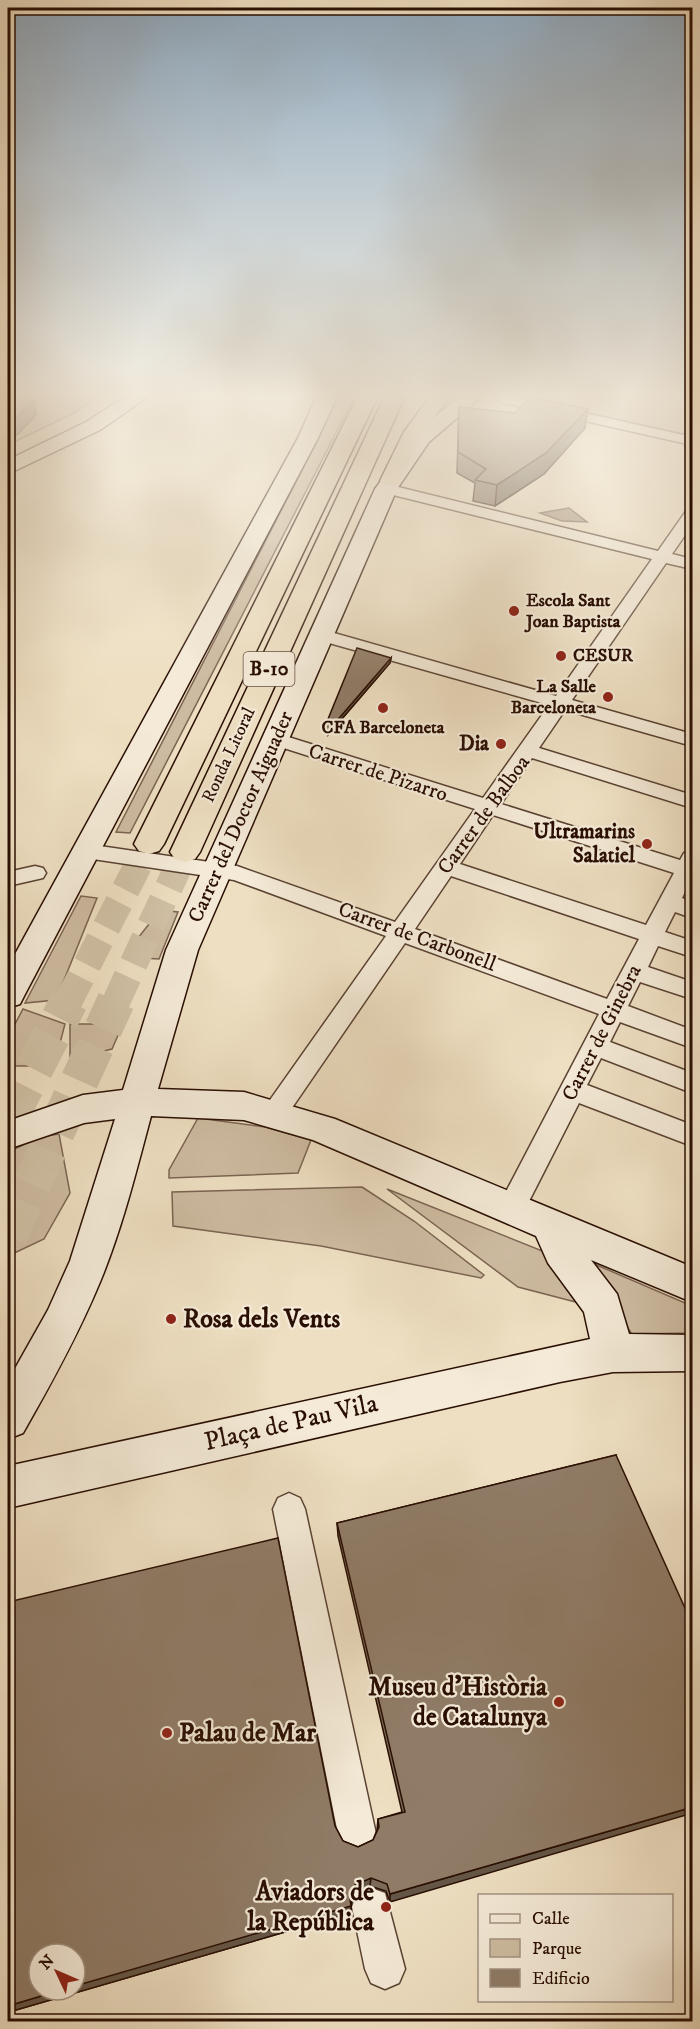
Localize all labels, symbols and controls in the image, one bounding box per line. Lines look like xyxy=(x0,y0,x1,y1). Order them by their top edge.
place label: Escola Sant Joan Baptista xyxy=(524,590,621,633)
marker: Escola Sant Joan Baptista xyxy=(507,604,521,618)
place label: CESUR xyxy=(573,645,634,667)
marker: CESUR xyxy=(554,649,568,663)
road number: B-10 xyxy=(244,652,294,686)
place label: La Salle Barceloneta xyxy=(511,676,597,719)
marker: La Salle Barceloneta xyxy=(601,690,615,704)
marker: CFA Barceloneta xyxy=(376,701,390,715)
street label: Ronda Litoral xyxy=(197,703,261,806)
street label: Carrer del Doctor Aiguader xyxy=(183,707,299,927)
place label: CFA Barceloneta xyxy=(321,717,445,739)
place label: Dia xyxy=(459,731,490,757)
marker: Dia xyxy=(494,737,508,751)
street label: Carrer de Pizarro xyxy=(305,738,451,808)
street label: Carrer de Balboa xyxy=(432,750,536,880)
place label: Ultramarins Salatiel xyxy=(533,819,636,869)
marker: Ultramarins Salatiel xyxy=(640,837,654,851)
street label: Carrer de Carbonell xyxy=(334,896,500,978)
street label: Carrer de Ginebra xyxy=(557,960,648,1105)
place label: Rosa dels Vents xyxy=(183,1303,341,1336)
marker: Rosa dels Vents xyxy=(164,1312,178,1326)
street label: Plaça de Pau Vila xyxy=(201,1387,381,1459)
place label: Museu d'Història de Catalunya xyxy=(368,1671,548,1734)
marker: Museu d'Història de Catalunya xyxy=(552,1695,566,1709)
place label: Palau de Mar xyxy=(179,1717,316,1750)
marker: Palau de Mar xyxy=(160,1726,174,1740)
place label: Aviadors de la República xyxy=(246,1876,375,1939)
legend xyxy=(478,1894,673,2002)
marker: Aviadors de la República xyxy=(379,1900,393,1914)
text: Calle xyxy=(532,1908,570,1930)
text: Parque xyxy=(532,1938,582,1960)
north arrow xyxy=(27,1942,87,2002)
text: N xyxy=(35,1951,59,1974)
text: Edificio xyxy=(532,1968,590,1990)

